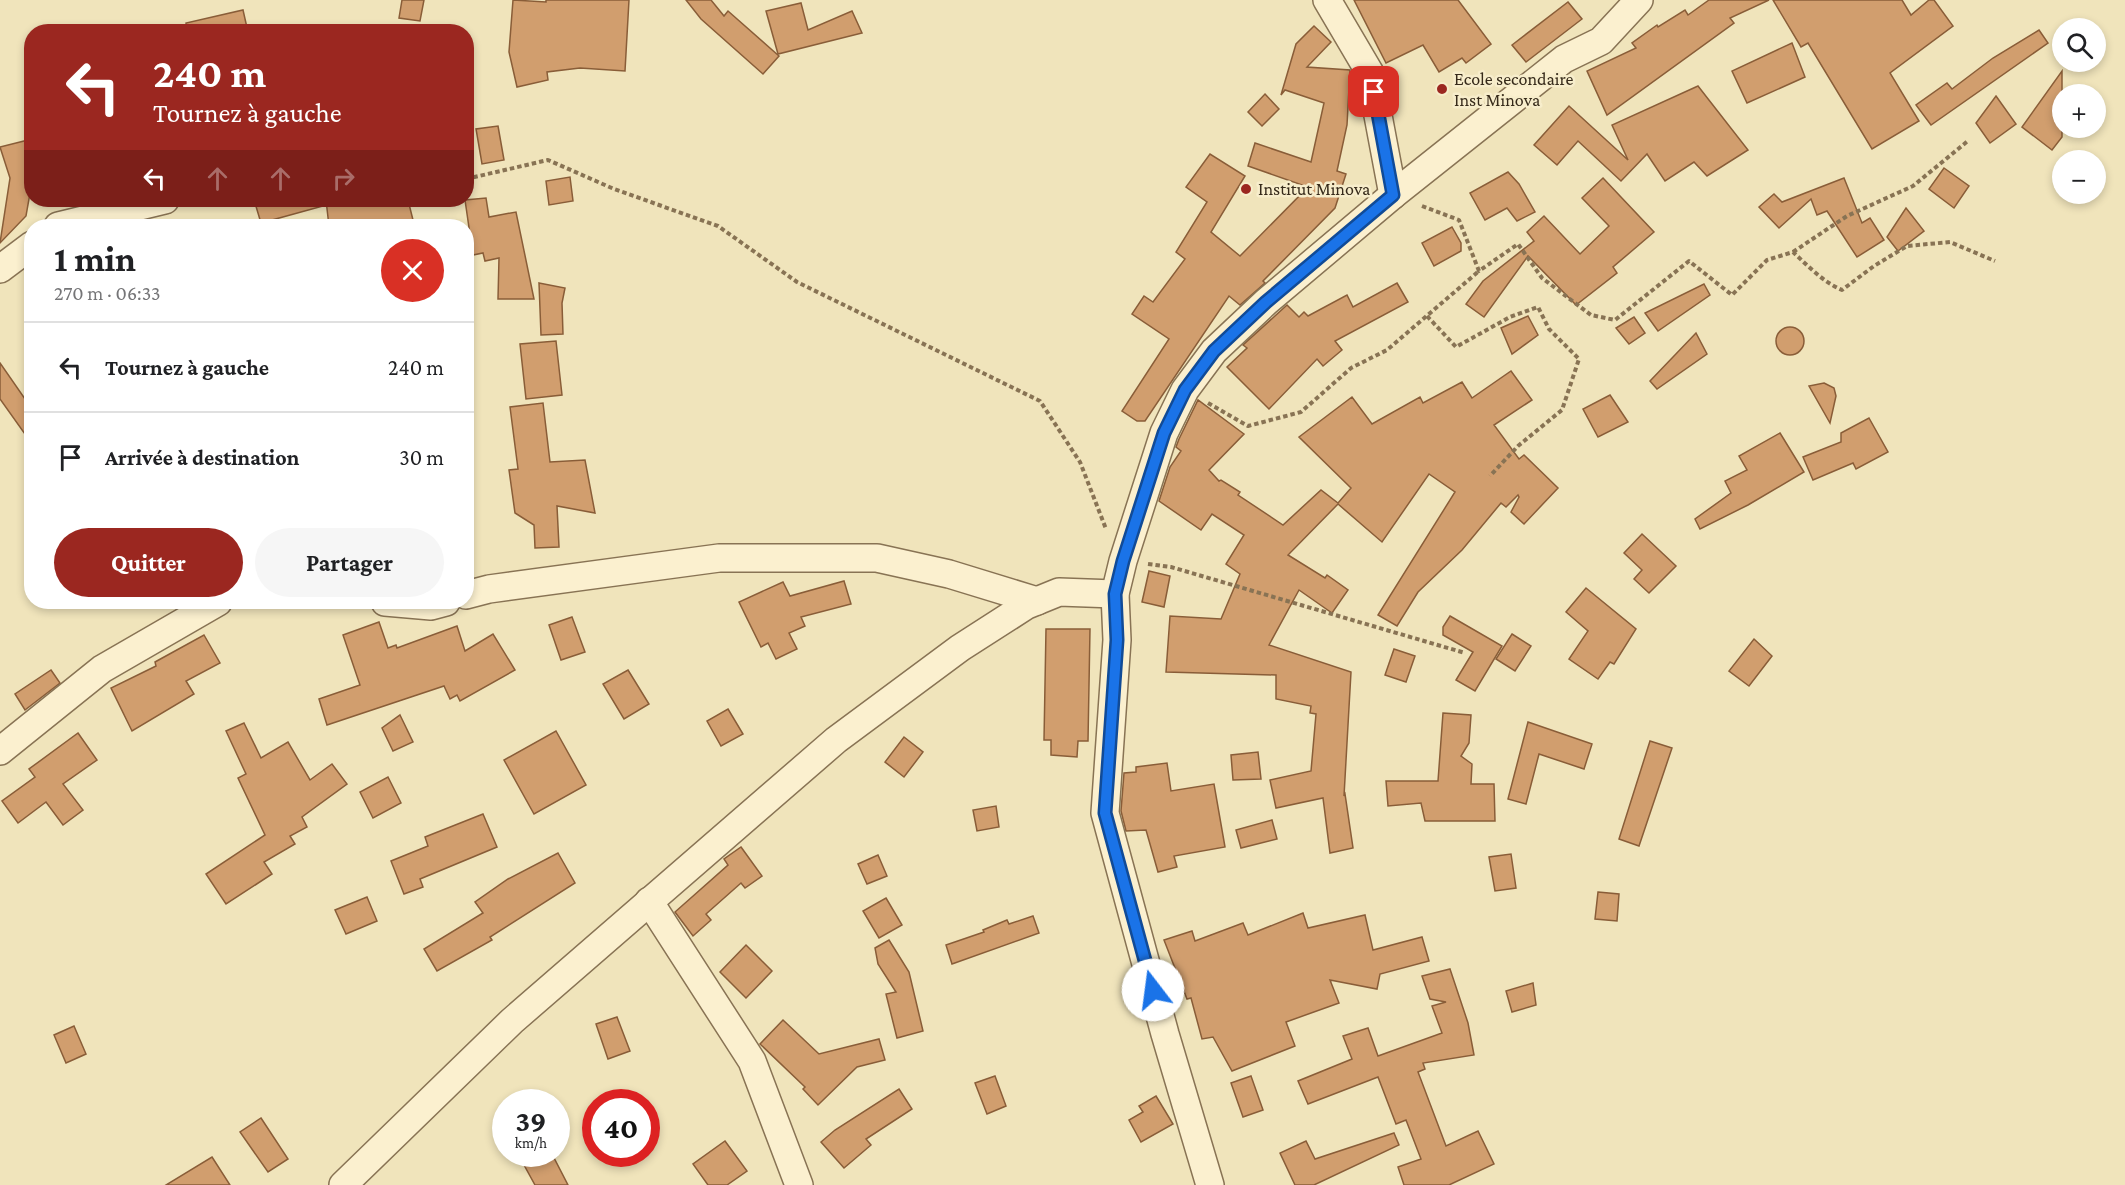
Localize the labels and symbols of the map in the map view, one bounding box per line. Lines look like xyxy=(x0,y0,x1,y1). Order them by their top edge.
pin xyxy=(1348,66,1399,117)
place label: Ecole secondaire Inst Minova xyxy=(1454,69,1574,110)
marker: Ecole secondaire Inst Minova xyxy=(1435,82,1449,96)
place label: Institut Minova xyxy=(1258,179,1370,199)
marker: Institut Minova xyxy=(1239,182,1253,196)
position arrow xyxy=(1121,958,1185,1022)
speed limit sign: 40 xyxy=(582,1089,660,1167)

